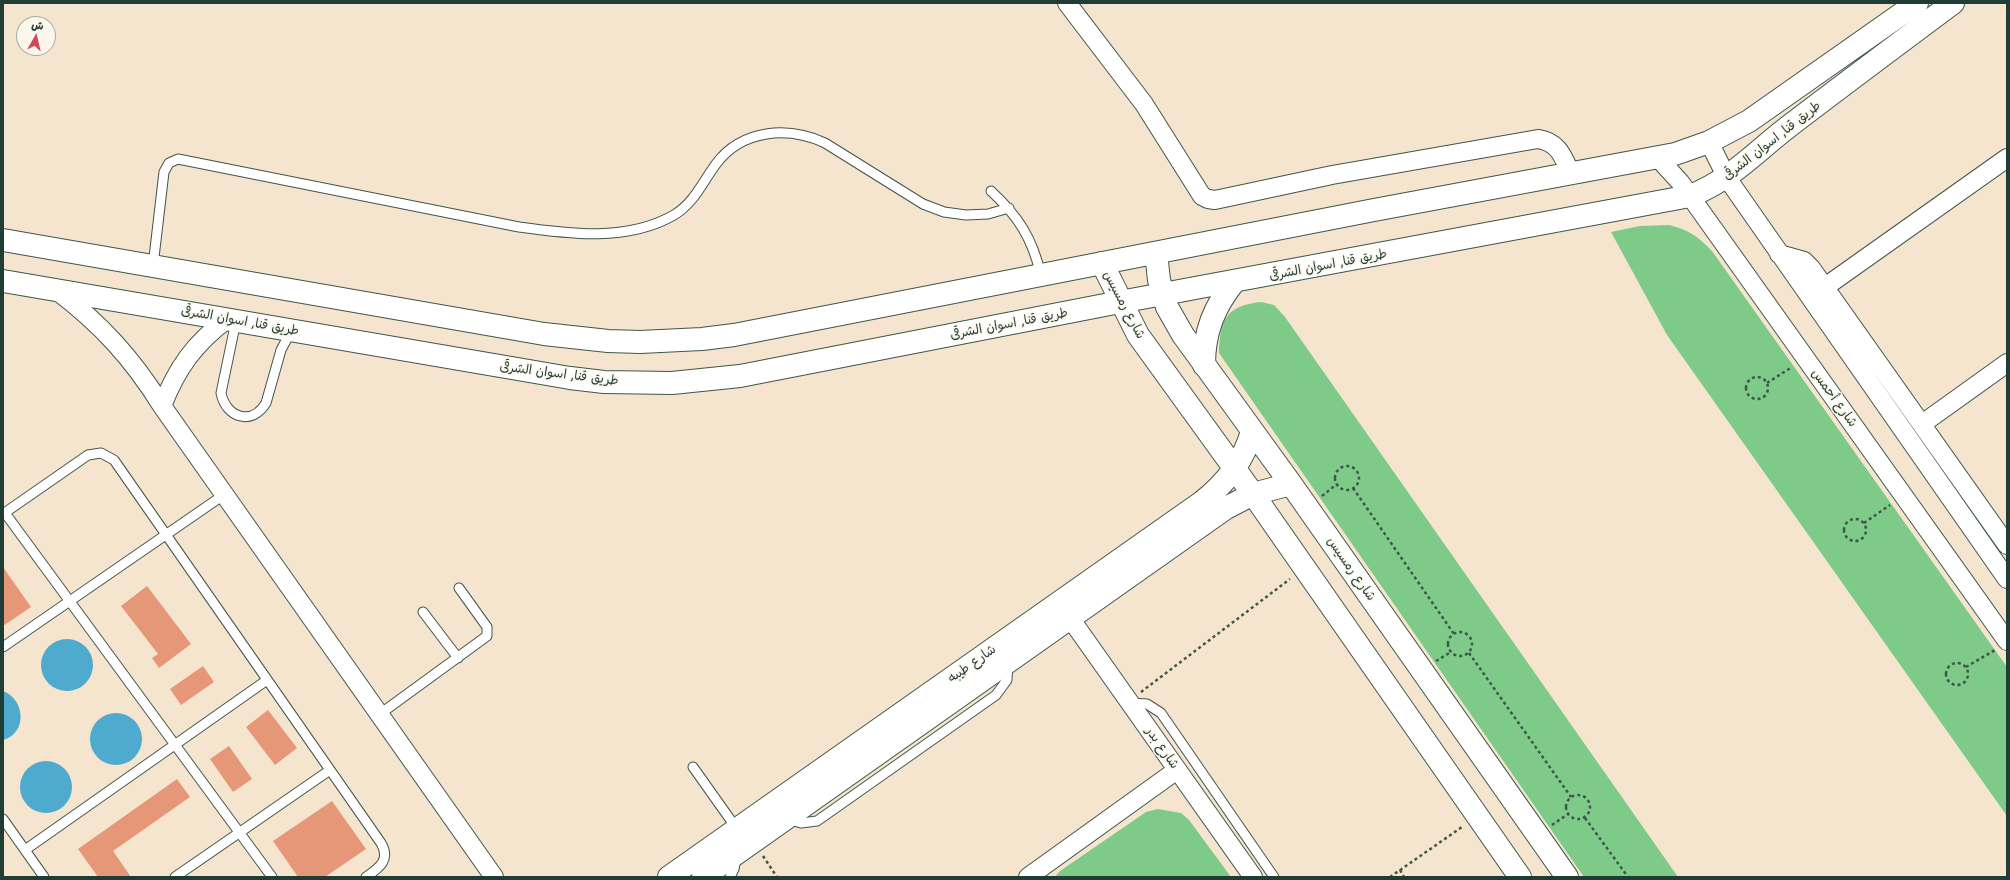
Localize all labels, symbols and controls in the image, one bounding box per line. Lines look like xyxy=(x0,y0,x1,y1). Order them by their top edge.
text: ش xyxy=(30,15,45,34)
north arrow xyxy=(16,16,56,56)
street label: طريق قنا, اسوان الشرقى xyxy=(1720,98,1824,184)
street label: طريق قنا, اسوان الشرقى xyxy=(1268,246,1388,284)
street label: شارع رمسيس xyxy=(1100,268,1148,342)
street label: طريق قنا, اسوان الشرقى xyxy=(180,303,300,339)
street label: طريق قنا, اسوان الشرقى xyxy=(949,305,1069,343)
street label: طريق قنا, اسوان الشرقى xyxy=(499,359,619,389)
street label: شارع أحمس xyxy=(1808,366,1860,430)
street label: شارع رمسيس xyxy=(1323,534,1379,604)
street label: شارع طيبه xyxy=(945,642,999,686)
street label: شارع بدر xyxy=(1142,724,1182,772)

